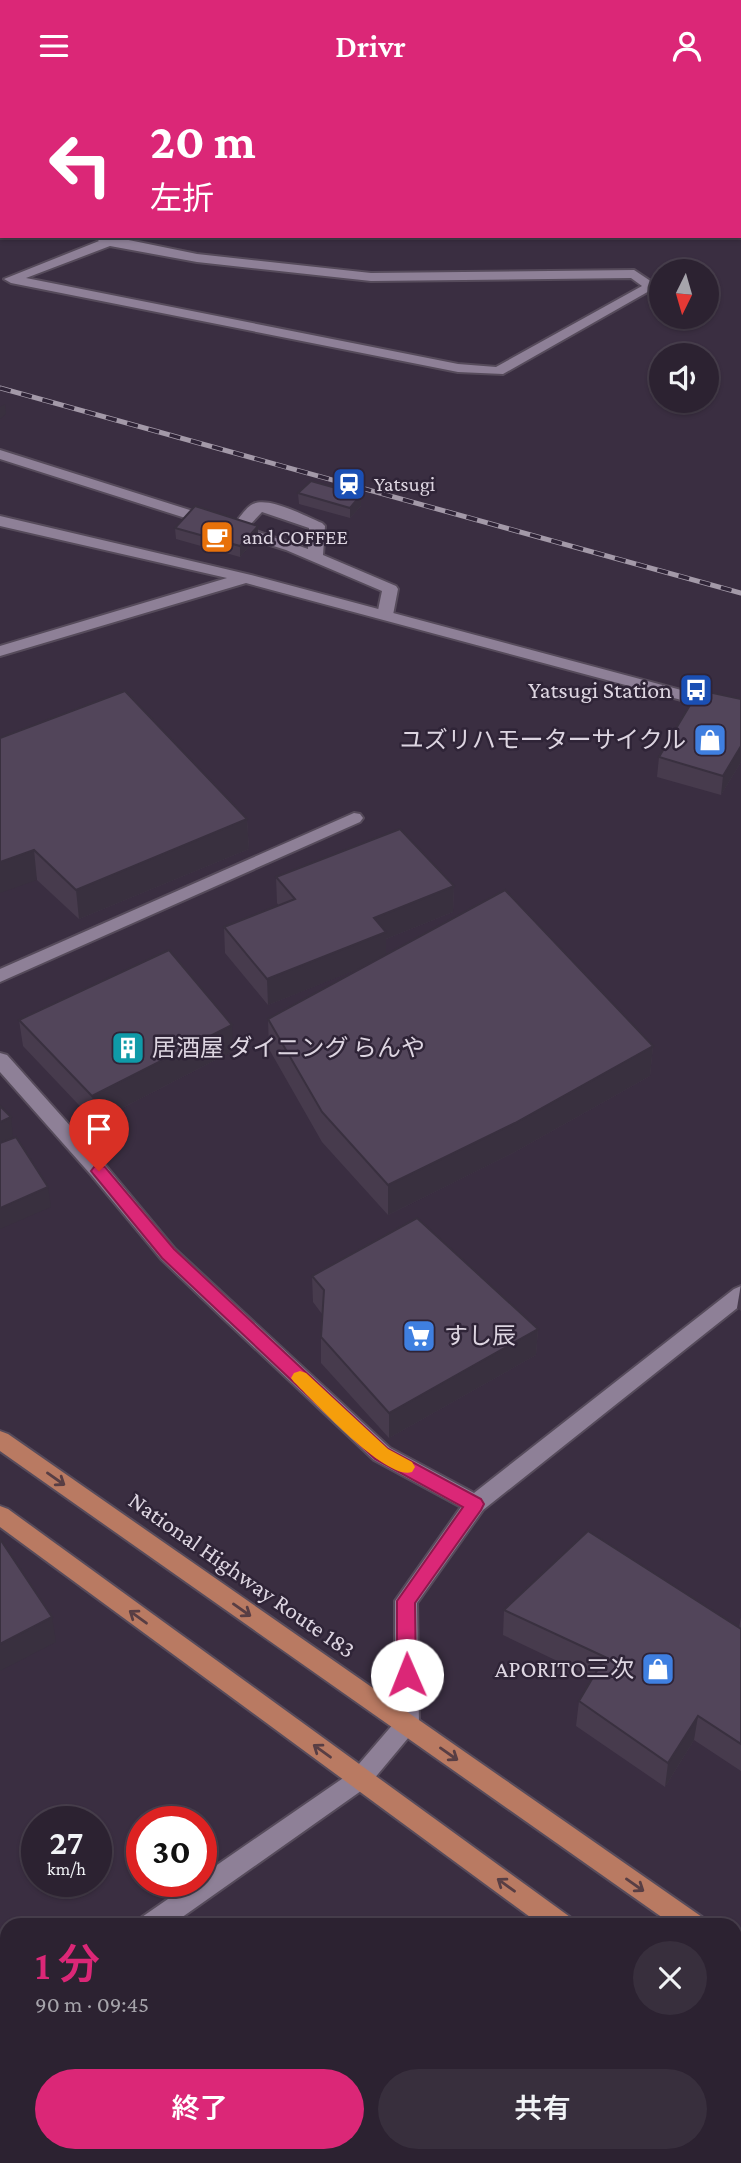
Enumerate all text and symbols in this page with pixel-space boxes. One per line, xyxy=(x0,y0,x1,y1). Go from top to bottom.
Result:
icon: menu xyxy=(35,27,73,65)
icon: person xyxy=(668,27,706,65)
text: Drivr xyxy=(335,28,406,64)
text: 20 m xyxy=(150,114,256,169)
icon: left xyxy=(35,119,126,210)
text: 左折 xyxy=(150,180,214,216)
north arrow xyxy=(649,259,719,329)
map controls xyxy=(649,259,719,413)
button: sound xyxy=(649,343,719,413)
station icon: Yatsugi xyxy=(330,465,368,503)
place label: Yatsugi xyxy=(374,472,436,496)
cafe icon: and COFFEE xyxy=(198,518,236,556)
place label: and COFFEE xyxy=(242,525,348,549)
bus stop icon: Yatsugi Station xyxy=(677,671,715,709)
place label: Yatsugi Station xyxy=(528,676,672,703)
shop icon: ユズリハモーターサイクル xyxy=(691,721,729,759)
place label: ユズリハモーターサイクル xyxy=(400,726,686,753)
building icon: 居酒屋 ダイニング らんや xyxy=(109,1029,147,1067)
place label: 居酒屋 ダイニング らんや xyxy=(152,1034,425,1061)
pin xyxy=(69,1099,129,1171)
icon: arrive xyxy=(80,1110,118,1148)
supermarket icon: すし辰 xyxy=(400,1317,438,1355)
place label: すし辰 xyxy=(444,1322,516,1349)
one-way arrow xyxy=(46,1472,65,1486)
street label: National Highway Route 183 xyxy=(124,1486,361,1663)
one-way arrow xyxy=(232,1603,252,1617)
one-way arrow xyxy=(129,1609,148,1624)
position arrow xyxy=(370,1638,444,1712)
shop icon: APORITO三次 xyxy=(639,1650,677,1688)
place label: APORITO三次 xyxy=(495,1655,634,1682)
one-way arrow xyxy=(313,1744,332,1759)
one-way arrow xyxy=(439,1747,458,1761)
speed limit sign: 30 xyxy=(126,1806,217,1897)
text: 27 xyxy=(50,1823,83,1862)
text: km/h xyxy=(47,1859,86,1879)
one-way arrow xyxy=(625,1877,644,1892)
one-way arrow xyxy=(497,1878,516,1892)
text: 1 分 xyxy=(35,1941,100,1988)
button: close xyxy=(633,1941,707,2015)
text: 90 m · 09:45 xyxy=(35,1991,149,2017)
button: 終了 xyxy=(35,2069,364,2149)
button: 共有 xyxy=(378,2069,707,2149)

